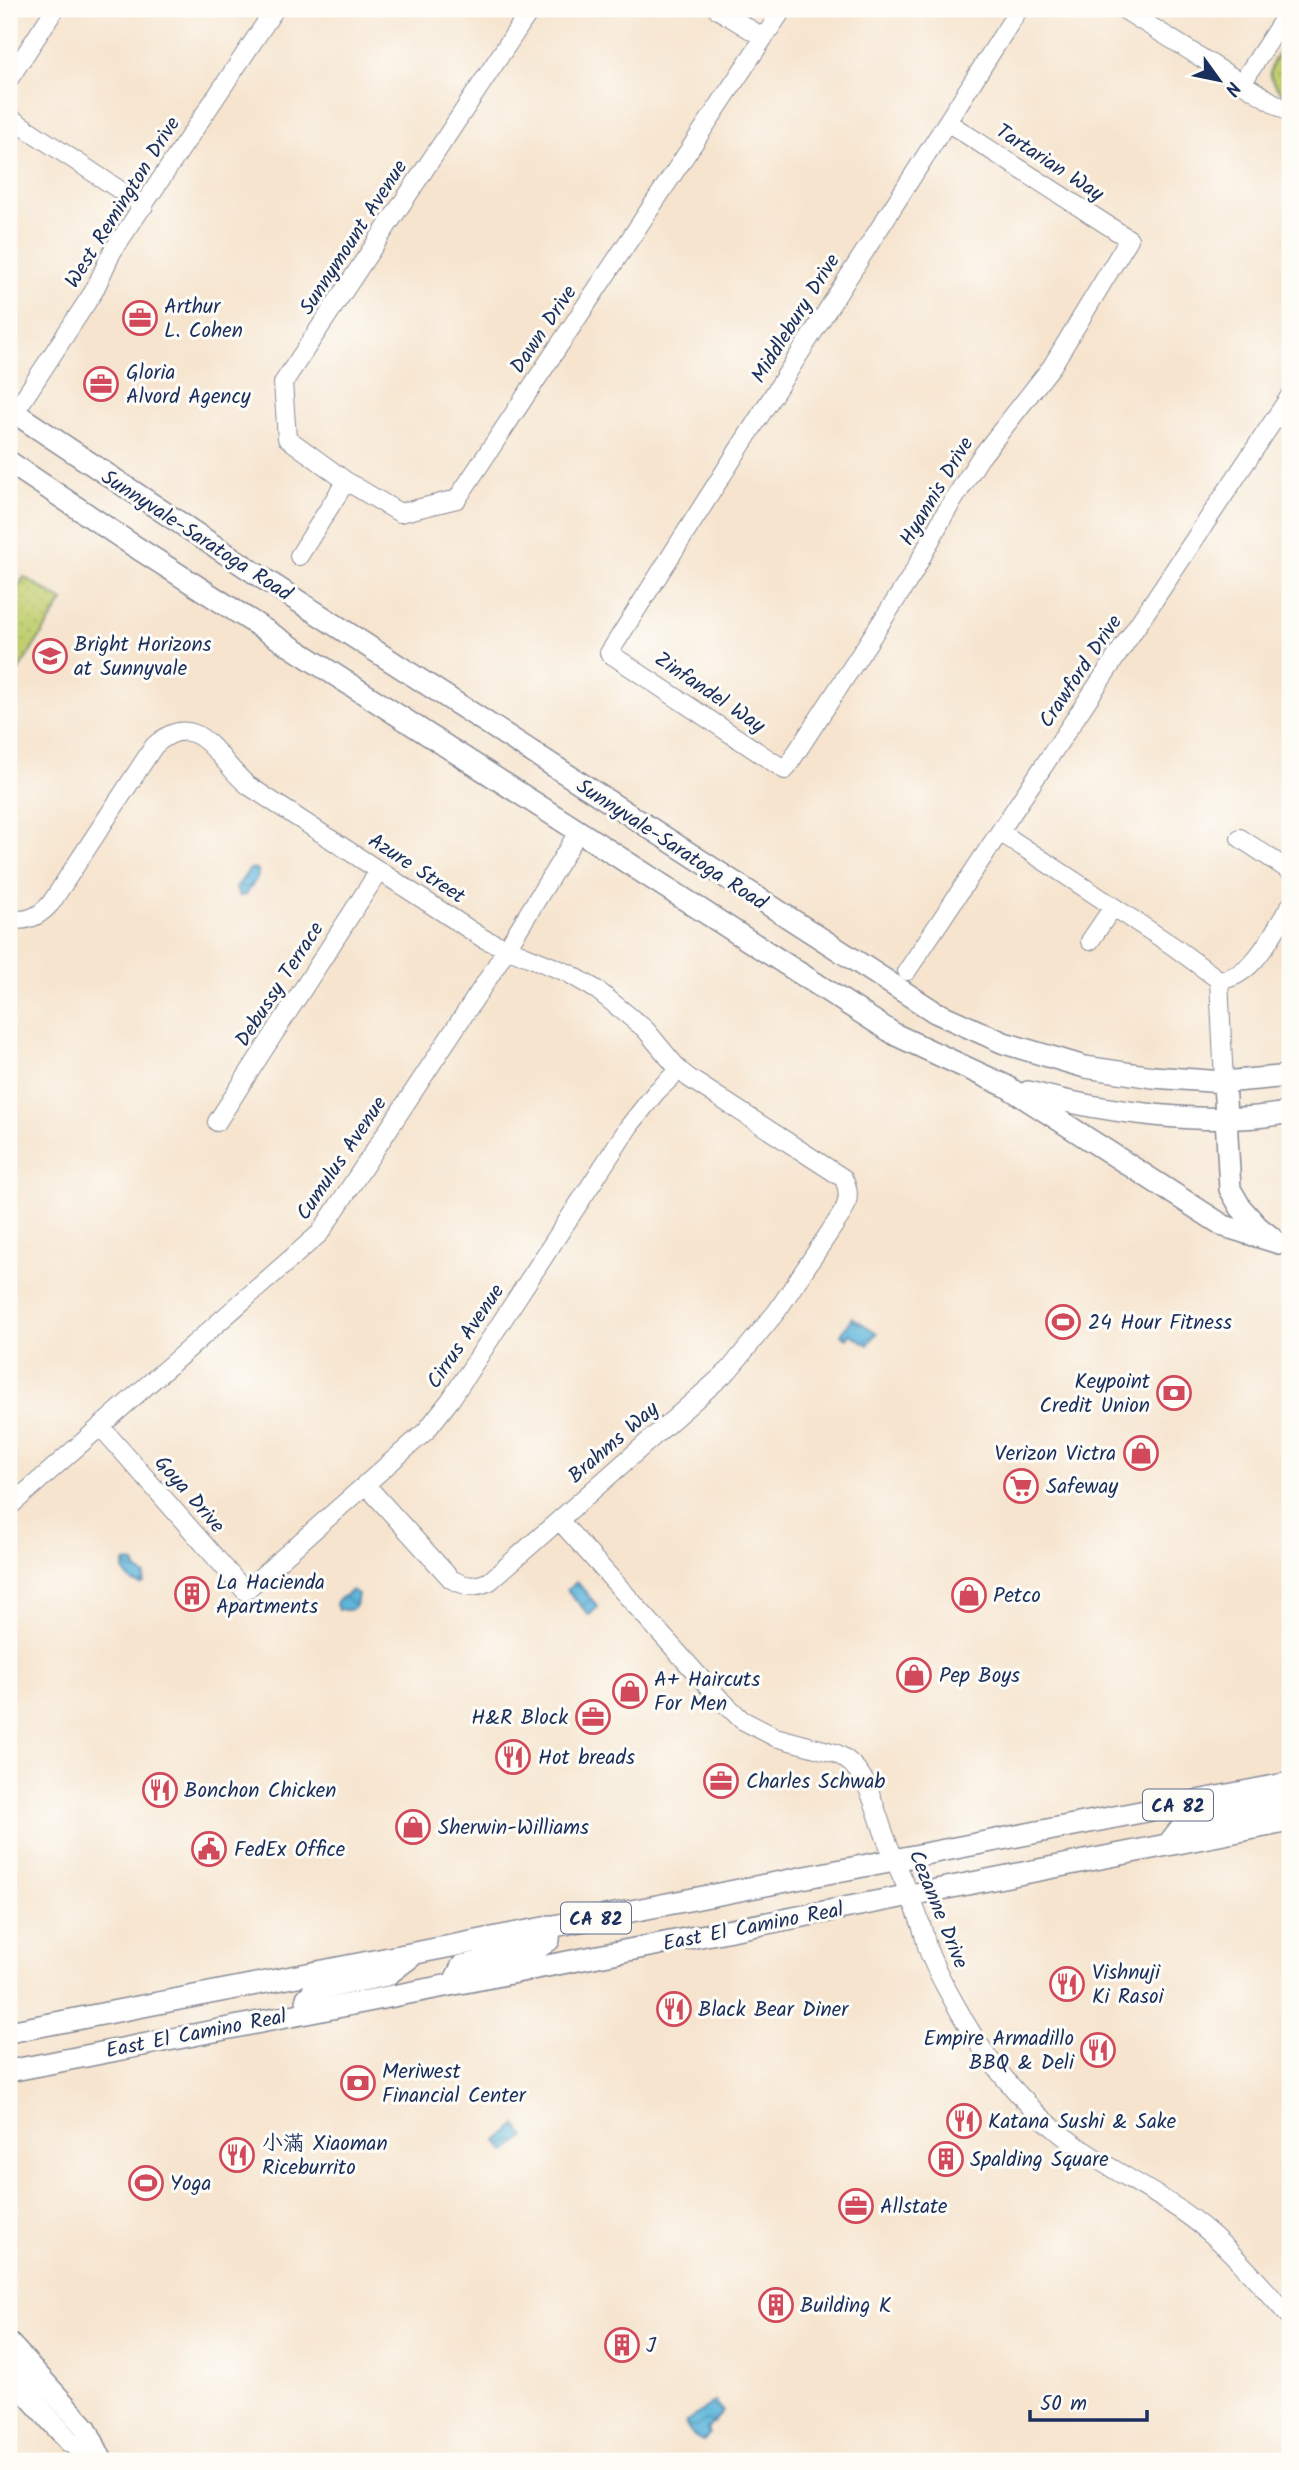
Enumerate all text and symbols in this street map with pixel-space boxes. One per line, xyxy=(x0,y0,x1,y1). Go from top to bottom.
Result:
north arrow xyxy=(1184,46,1254,116)
text: N xyxy=(1216,75,1247,101)
street label: West Remington Drive xyxy=(57,110,190,295)
street label: Tartarian Way xyxy=(988,116,1110,211)
street label: Sunnymount Avenue xyxy=(292,153,417,322)
street label: Middlebury Drive xyxy=(743,247,850,390)
street label: Dawn Drive xyxy=(502,278,586,381)
place label: Arthur L. Cohen xyxy=(164,291,243,348)
office icon: Arthur L. Cohen xyxy=(121,299,159,337)
place label: Gloria Alvord Agency xyxy=(126,357,251,414)
office icon: Gloria Alvord Agency xyxy=(82,365,120,403)
street label: Hyannis Drive xyxy=(892,430,983,553)
street label: Sunnyvale-Saratoga Road xyxy=(94,462,299,611)
street label: Crawford Drive xyxy=(1031,608,1132,735)
place label: Bright Horizons at Sunnyvale xyxy=(74,629,212,686)
school or university icon: Bright Horizons at Sunnyvale xyxy=(31,637,69,675)
street label: Zinfandel Way xyxy=(647,644,771,743)
street label: Sunnyvale-Saratoga Road xyxy=(569,771,774,920)
street label: Azure Street xyxy=(361,825,472,914)
street label: Debussy Terrace xyxy=(227,915,333,1054)
street label: Cumulus Avenue xyxy=(288,1089,396,1228)
street label: Cirrus Avenue xyxy=(419,1277,514,1396)
sports icon: 24 Hour Fitness xyxy=(1044,1303,1082,1341)
place label: 24 Hour Fitness xyxy=(1088,1307,1232,1340)
place label: Keypoint Credit Union xyxy=(1040,1366,1151,1423)
bank icon: Keypoint Credit Union xyxy=(1155,1374,1193,1412)
street label: Brahms Way xyxy=(561,1394,667,1492)
shop icon: Verizon Victra xyxy=(1122,1434,1160,1472)
place label: Verizon Victra xyxy=(995,1438,1116,1471)
street label: Goya Drive xyxy=(145,1449,233,1542)
supermarket icon: Safeway xyxy=(1002,1467,1040,1505)
place label: Safeway xyxy=(1046,1471,1118,1504)
place label: La Hacienda Apartments xyxy=(216,1567,325,1624)
building icon: La Hacienda Apartments xyxy=(173,1575,211,1613)
shop icon: Petco xyxy=(950,1576,988,1614)
place label: Petco xyxy=(993,1580,1041,1613)
shop icon: Pep Boys xyxy=(895,1656,933,1694)
place label: Pep Boys xyxy=(939,1660,1020,1693)
place label: A+ Haircuts For Men xyxy=(654,1664,760,1721)
shop icon: A+ Haircuts For Men xyxy=(611,1672,649,1710)
office icon: H&R Block xyxy=(574,1698,612,1736)
place label: H&R Block xyxy=(471,1702,568,1735)
restaurant icon: Hot breads xyxy=(494,1738,532,1776)
place label: Hot breads xyxy=(538,1742,635,1775)
office icon: Charles Schwab xyxy=(702,1762,740,1800)
place label: Charles Schwab xyxy=(746,1766,885,1799)
restaurant icon: Bonchon Chicken xyxy=(141,1771,179,1809)
place label: Bonchon Chicken xyxy=(184,1775,336,1808)
road number: CA 82 xyxy=(1143,1789,1213,1820)
shop icon: Sherwin-Williams xyxy=(394,1808,432,1846)
place label: Sherwin-Williams xyxy=(438,1812,589,1845)
public building icon: FedEx Office xyxy=(190,1830,228,1868)
place label: FedEx Office xyxy=(234,1834,346,1867)
street label: Cezanne Drive xyxy=(899,1845,977,1974)
street label: East El Camino Real xyxy=(660,1894,846,1961)
road number: CA 82 xyxy=(561,1902,631,1934)
place label: Vishnuji Ki Rasoi xyxy=(1092,1957,1164,2014)
restaurant icon: Vishnuji Ki Rasoi xyxy=(1048,1965,1086,2003)
restaurant icon: Black Bear Diner xyxy=(655,1990,693,2028)
place label: Black Bear Diner xyxy=(698,1994,849,2027)
street label: East El Camino Real xyxy=(103,2001,289,2068)
place label: Empire Armadillo BBQ & Deli xyxy=(924,2023,1075,2080)
restaurant icon: Empire Armadillo BBQ & Deli xyxy=(1079,2031,1117,2069)
place label: Meriwest Financial Center xyxy=(382,2056,527,2113)
bank icon: Meriwest Financial Center xyxy=(339,2064,377,2102)
restaurant icon: Katana Sushi & Sake xyxy=(945,2102,983,2140)
place label: Katana Sushi & Sake xyxy=(988,2106,1177,2139)
place label: 小滿 Xiaoman Riceburrito xyxy=(262,2128,388,2185)
restaurant icon: 小滿 Xiaoman Riceburrito xyxy=(218,2136,256,2174)
building icon: Spalding Square xyxy=(927,2140,965,2178)
place label: Spalding Square xyxy=(970,2144,1109,2177)
sports icon: Yoga xyxy=(127,2164,165,2202)
place label: Yoga xyxy=(170,2168,211,2201)
office icon: Allstate xyxy=(837,2187,875,2225)
place label: Allstate xyxy=(880,2191,948,2224)
building icon: Building K xyxy=(757,2286,795,2324)
place label: Building K xyxy=(800,2290,892,2323)
building icon: J xyxy=(603,2326,641,2364)
place label: J xyxy=(646,2330,657,2363)
scale bar xyxy=(1030,2379,1147,2423)
text: 50 m xyxy=(1040,2388,1087,2421)

